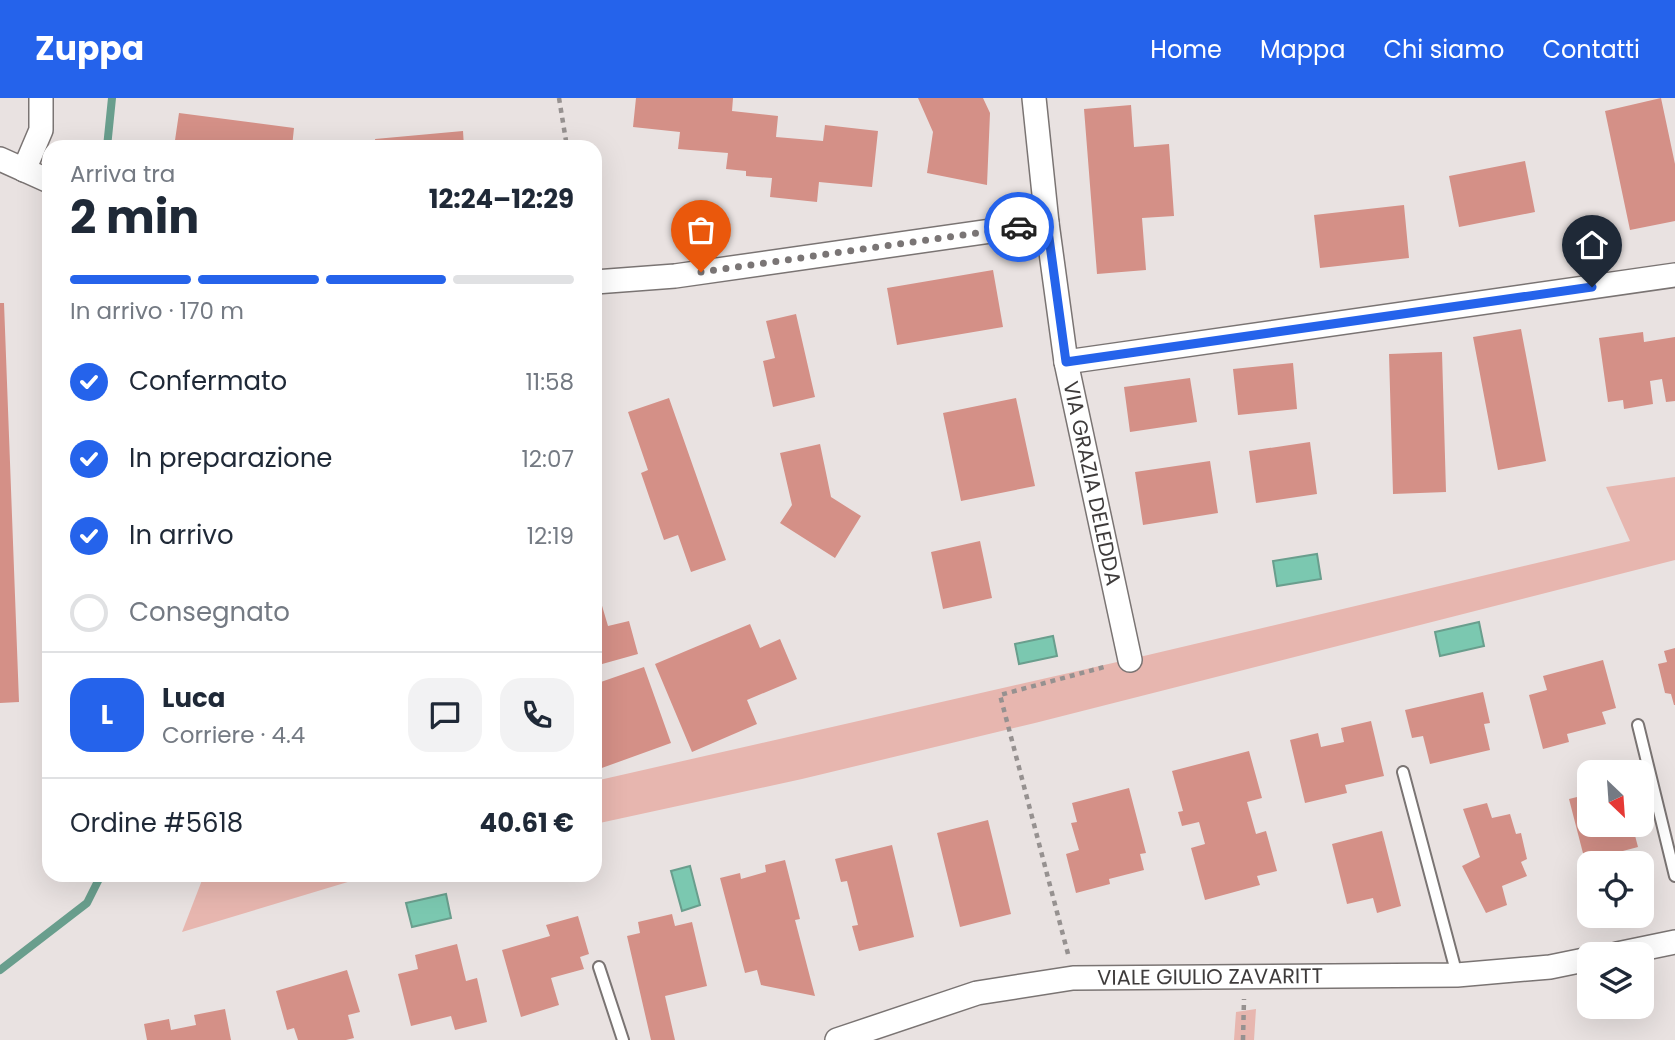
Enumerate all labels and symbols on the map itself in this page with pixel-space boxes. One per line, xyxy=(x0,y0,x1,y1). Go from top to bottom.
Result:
courier xyxy=(984,192,1054,262)
pin xyxy=(671,200,731,272)
pin xyxy=(1562,215,1622,287)
street label: VIA GRAZIA DELEDDA xyxy=(1057,378,1129,588)
north arrow xyxy=(1577,760,1654,836)
street label: VIALE GIULIO ZAVARITT xyxy=(1097,961,1323,992)

